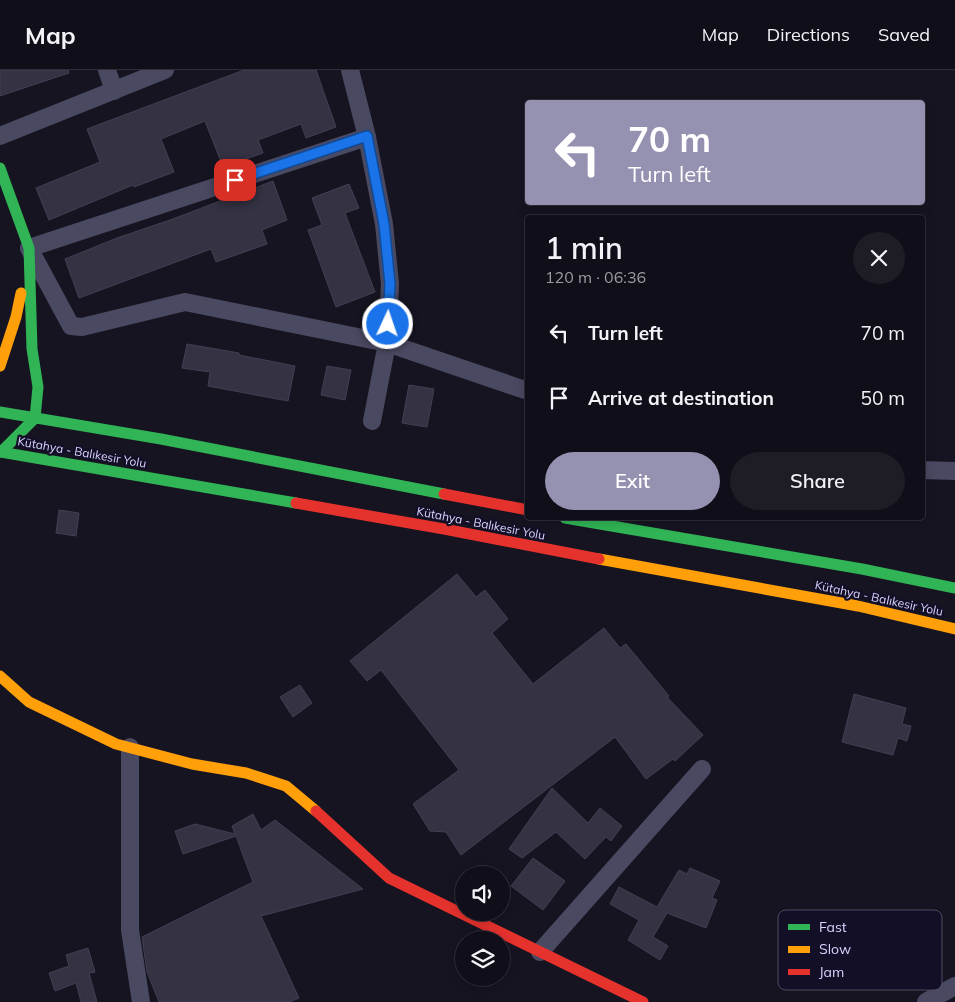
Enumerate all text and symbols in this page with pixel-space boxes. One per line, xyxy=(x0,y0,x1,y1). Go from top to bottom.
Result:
text: Map xyxy=(25,20,76,50)
text: Map xyxy=(702,23,739,46)
text: Directions xyxy=(767,23,850,46)
text: Saved xyxy=(878,23,930,46)
text: 70 m xyxy=(628,117,711,161)
icon: left xyxy=(545,120,610,185)
pin xyxy=(214,159,256,201)
text: Turn left xyxy=(628,160,711,188)
icon: arrive xyxy=(221,166,249,194)
text: 1 min xyxy=(545,229,623,267)
button: close xyxy=(853,232,905,284)
text: 120 m · 06:36 xyxy=(545,267,646,287)
position arrow xyxy=(361,297,413,349)
icon: left xyxy=(545,319,573,347)
text: Turn left xyxy=(588,321,663,345)
text: 70 m xyxy=(861,321,905,345)
icon: arrive xyxy=(545,384,573,412)
text: Arrive at destination xyxy=(588,386,774,410)
text: 50 m xyxy=(861,386,905,410)
street label: Kütahya - Balıkesir Yolu xyxy=(16,433,148,471)
button: Exit xyxy=(545,452,720,510)
button: Share xyxy=(730,452,905,510)
street label: Kütahya - Balıkesir Yolu xyxy=(415,503,547,543)
street label: Kütahya - Balıkesir Yolu xyxy=(814,577,944,619)
map controls xyxy=(455,866,510,986)
button: sound xyxy=(455,866,510,921)
legend xyxy=(778,910,942,990)
text: Fast xyxy=(819,918,847,936)
button: layers xyxy=(455,931,510,986)
text: Slow xyxy=(819,940,851,958)
text: Jam xyxy=(819,963,844,981)

